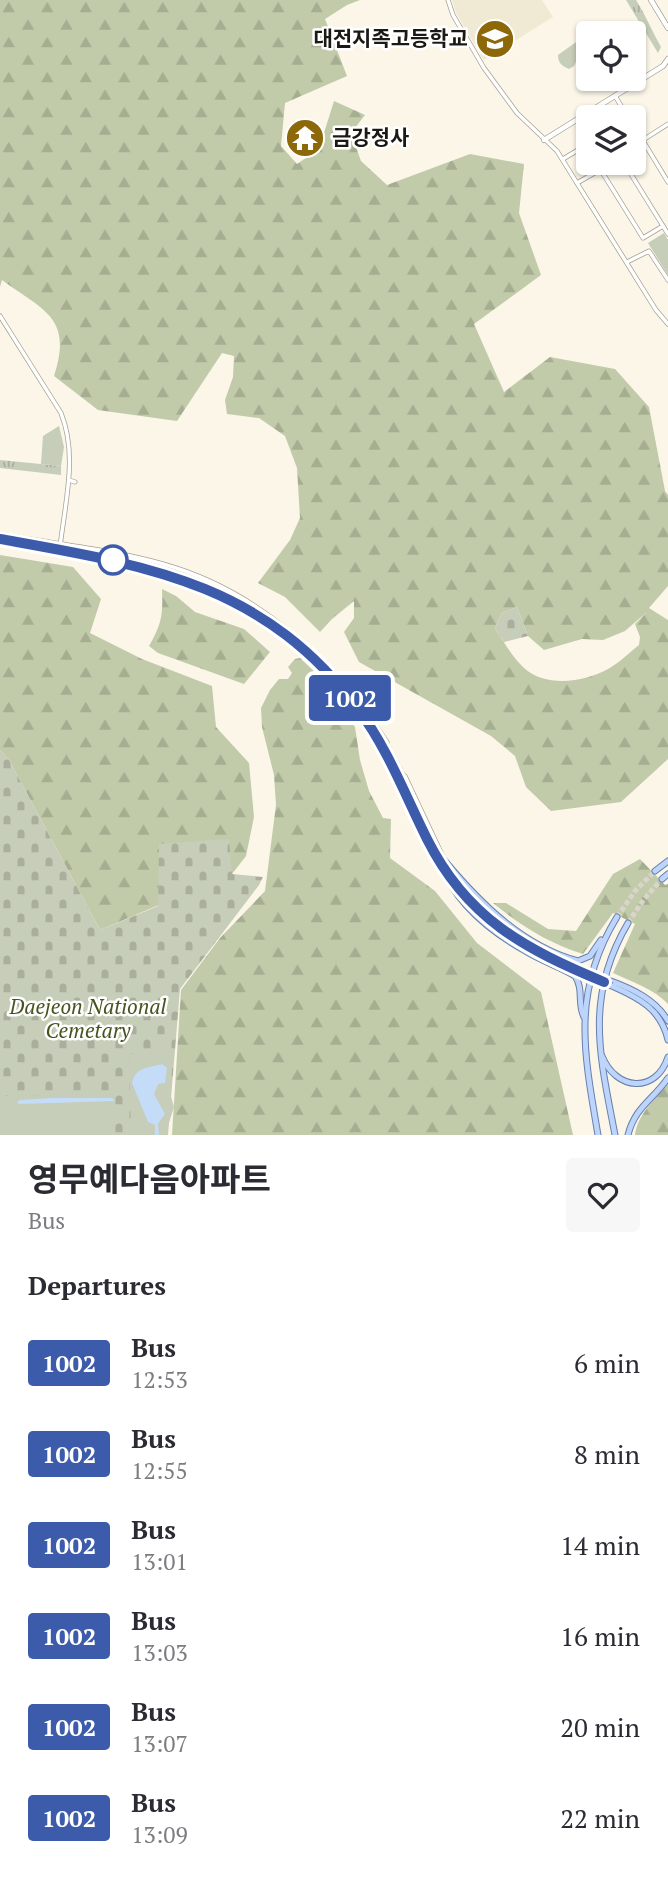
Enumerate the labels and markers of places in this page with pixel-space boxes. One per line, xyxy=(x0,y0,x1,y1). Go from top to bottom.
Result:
school or university icon: 대전지족고등학교 xyxy=(474,18,516,60)
place label: 대전지족고등학교 xyxy=(313,24,468,52)
temple icon: 금강정사 xyxy=(284,117,326,159)
place label: 금강정사 xyxy=(332,123,409,151)
unlabelled marker xyxy=(98,545,128,575)

